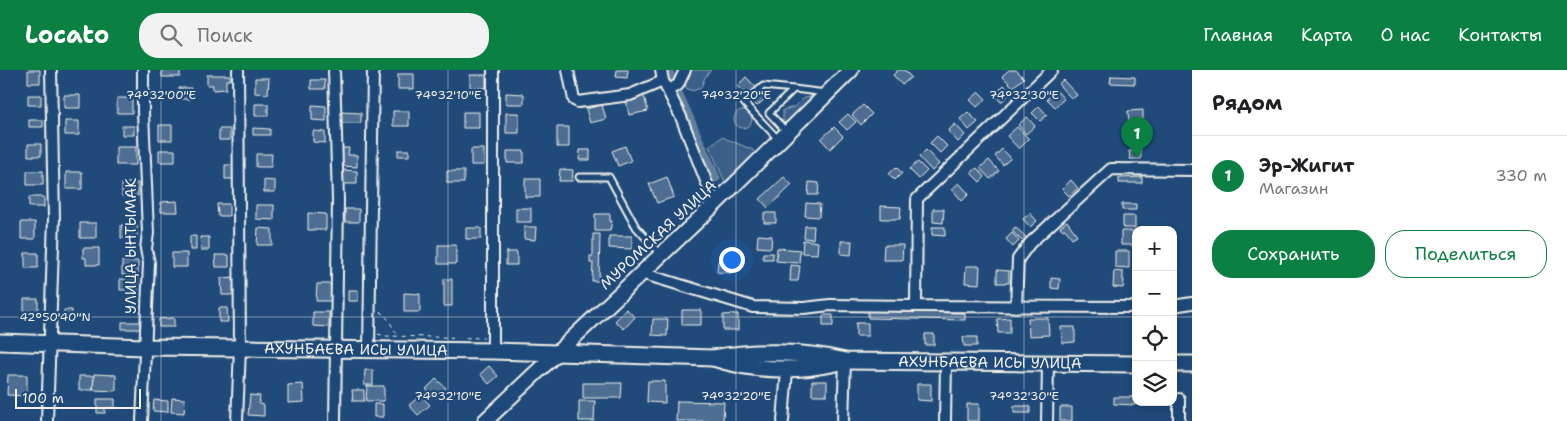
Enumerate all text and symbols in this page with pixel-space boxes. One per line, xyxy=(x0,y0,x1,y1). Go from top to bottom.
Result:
search box xyxy=(139,13,489,58)
text: Locato xyxy=(25,19,109,51)
icon: search xyxy=(157,21,185,49)
text: Поиск xyxy=(197,23,253,48)
text: Главная xyxy=(1203,23,1273,47)
text: Карта xyxy=(1301,23,1353,47)
text: О нас xyxy=(1381,23,1430,47)
text: Контакты xyxy=(1458,23,1542,47)
text: 74°32'00"E xyxy=(126,87,196,103)
text: 74°32'10"E xyxy=(415,87,481,103)
text: 74°32'20"E xyxy=(701,87,771,103)
text: 74°32'30"E xyxy=(989,87,1059,103)
text: Рядом xyxy=(1212,89,1282,117)
pin: 1 xyxy=(1121,117,1153,158)
text: Эр-Жигит xyxy=(1259,153,1354,178)
text: 1 xyxy=(1224,165,1232,186)
text: 330 m xyxy=(1495,165,1547,186)
street label: МУРОМСКАЯ УЛИЦА xyxy=(595,176,721,294)
street label: УЛИЦА ЫНТЫМАК xyxy=(121,178,141,314)
text: Магазин xyxy=(1259,178,1328,199)
map controls xyxy=(1132,226,1177,406)
button: + xyxy=(1132,226,1177,271)
button: Сохранить xyxy=(1212,230,1375,278)
button: Поделиться xyxy=(1385,230,1547,278)
your location xyxy=(719,247,745,273)
button: − xyxy=(1132,271,1177,316)
text: 42°50'40"N xyxy=(19,309,91,325)
button: locate xyxy=(1132,316,1177,361)
street label: АХУНБАЕВА ИСЫ УЛИЦА xyxy=(264,338,448,360)
street label: АХУНБАЕВА ИСЫ УЛИЦА xyxy=(898,352,1082,373)
button: layers xyxy=(1132,361,1177,406)
scale bar xyxy=(15,386,141,409)
text: 74°32'10"E xyxy=(415,388,481,404)
text: 74°32'20"E xyxy=(701,388,771,404)
text: 74°32'30"E xyxy=(989,388,1059,404)
text: 100 m xyxy=(22,389,64,407)

